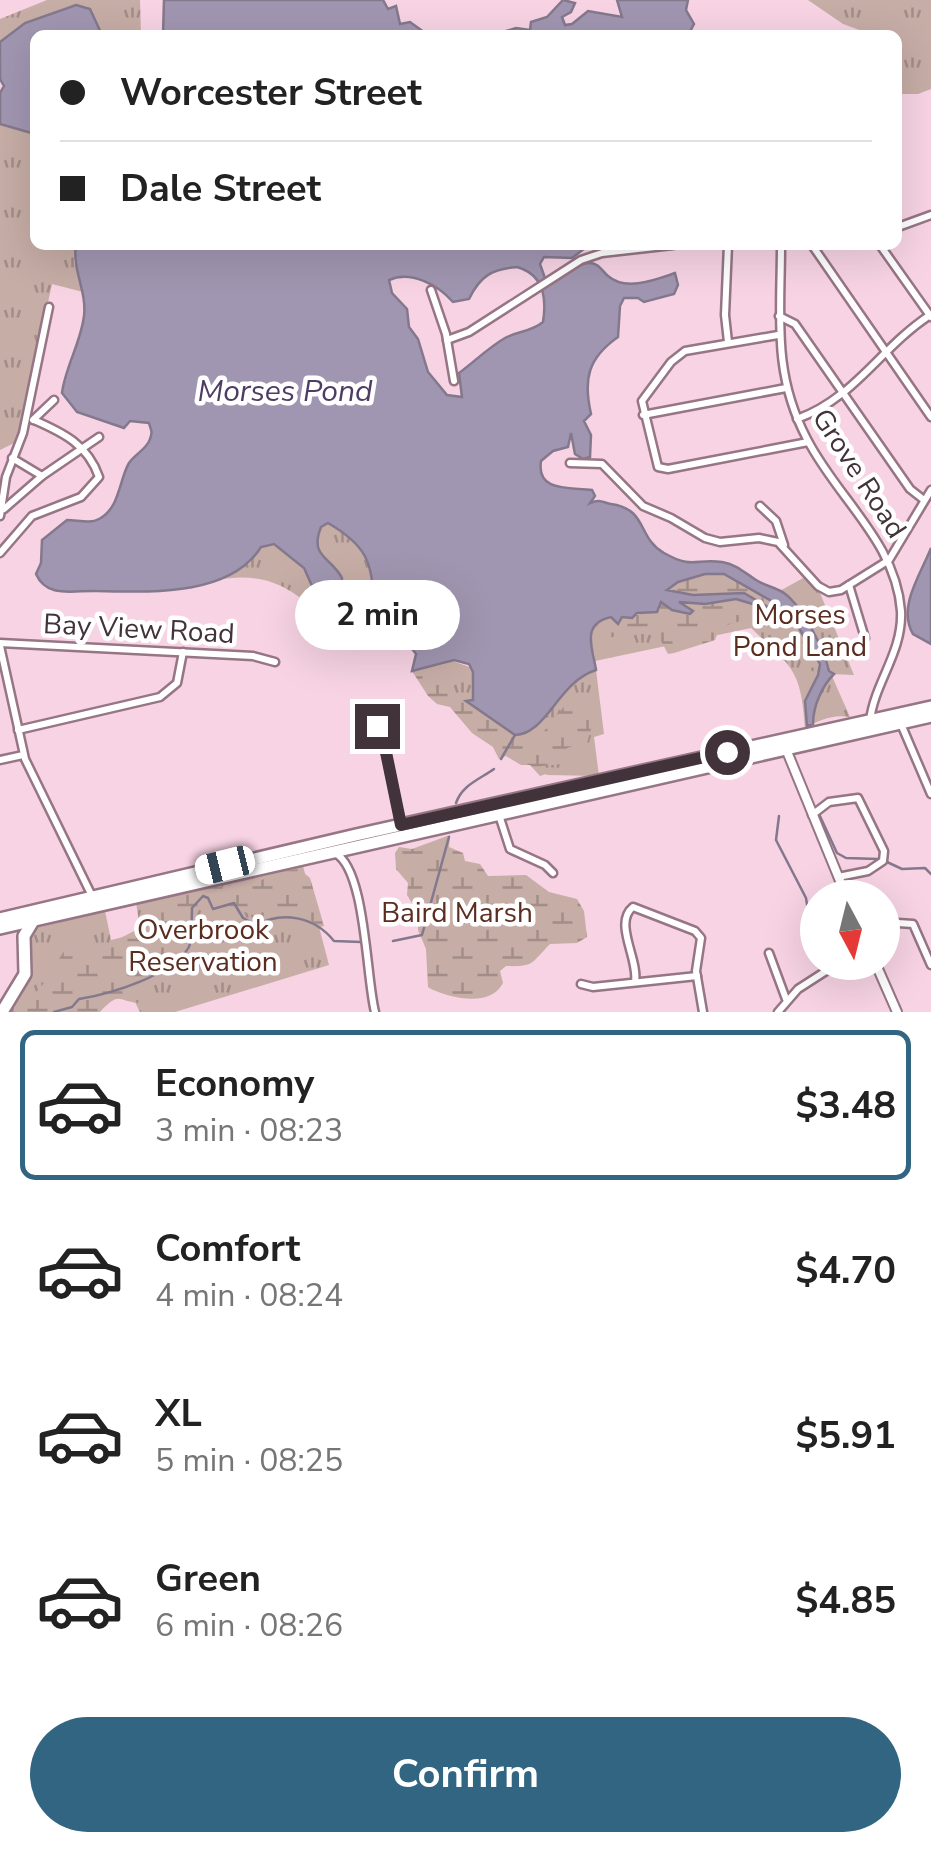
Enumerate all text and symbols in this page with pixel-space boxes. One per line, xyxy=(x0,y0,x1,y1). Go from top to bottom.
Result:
text: Worcester Street xyxy=(120,67,422,118)
text: Dale Street xyxy=(120,163,321,214)
water label: Morses Pond xyxy=(198,371,373,412)
street label: Grove Road xyxy=(803,402,915,546)
callout: 2 min xyxy=(294,581,460,651)
text: 2 min xyxy=(336,593,419,636)
park label: Morses Pond Land xyxy=(733,596,867,666)
street label: Bay View Road xyxy=(42,605,236,653)
route end xyxy=(355,704,400,749)
route start xyxy=(705,730,750,775)
car xyxy=(192,843,258,887)
north arrow xyxy=(800,880,900,980)
map controls xyxy=(800,880,900,980)
park label: Baird Marsh xyxy=(381,894,533,932)
park label: Overbrook Reservation xyxy=(128,911,278,981)
text: Economy xyxy=(155,1058,314,1109)
icon: car xyxy=(35,1060,125,1150)
text: $3.48 xyxy=(795,1080,896,1131)
text: 3 min · 08:23 xyxy=(155,1109,343,1152)
text: Comfort xyxy=(155,1223,300,1274)
icon: car xyxy=(35,1225,125,1315)
text: $4.70 xyxy=(795,1245,896,1296)
text: 4 min · 08:24 xyxy=(155,1274,343,1317)
text: XL xyxy=(155,1388,202,1439)
icon: car xyxy=(35,1390,125,1480)
text: $5.91 xyxy=(795,1410,896,1461)
text: 5 min · 08:25 xyxy=(155,1439,343,1482)
text: Green xyxy=(155,1553,261,1604)
icon: car xyxy=(35,1555,125,1645)
text: $4.85 xyxy=(795,1575,896,1626)
text: 6 min · 08:26 xyxy=(155,1604,343,1647)
button: Confirm xyxy=(30,1717,901,1832)

